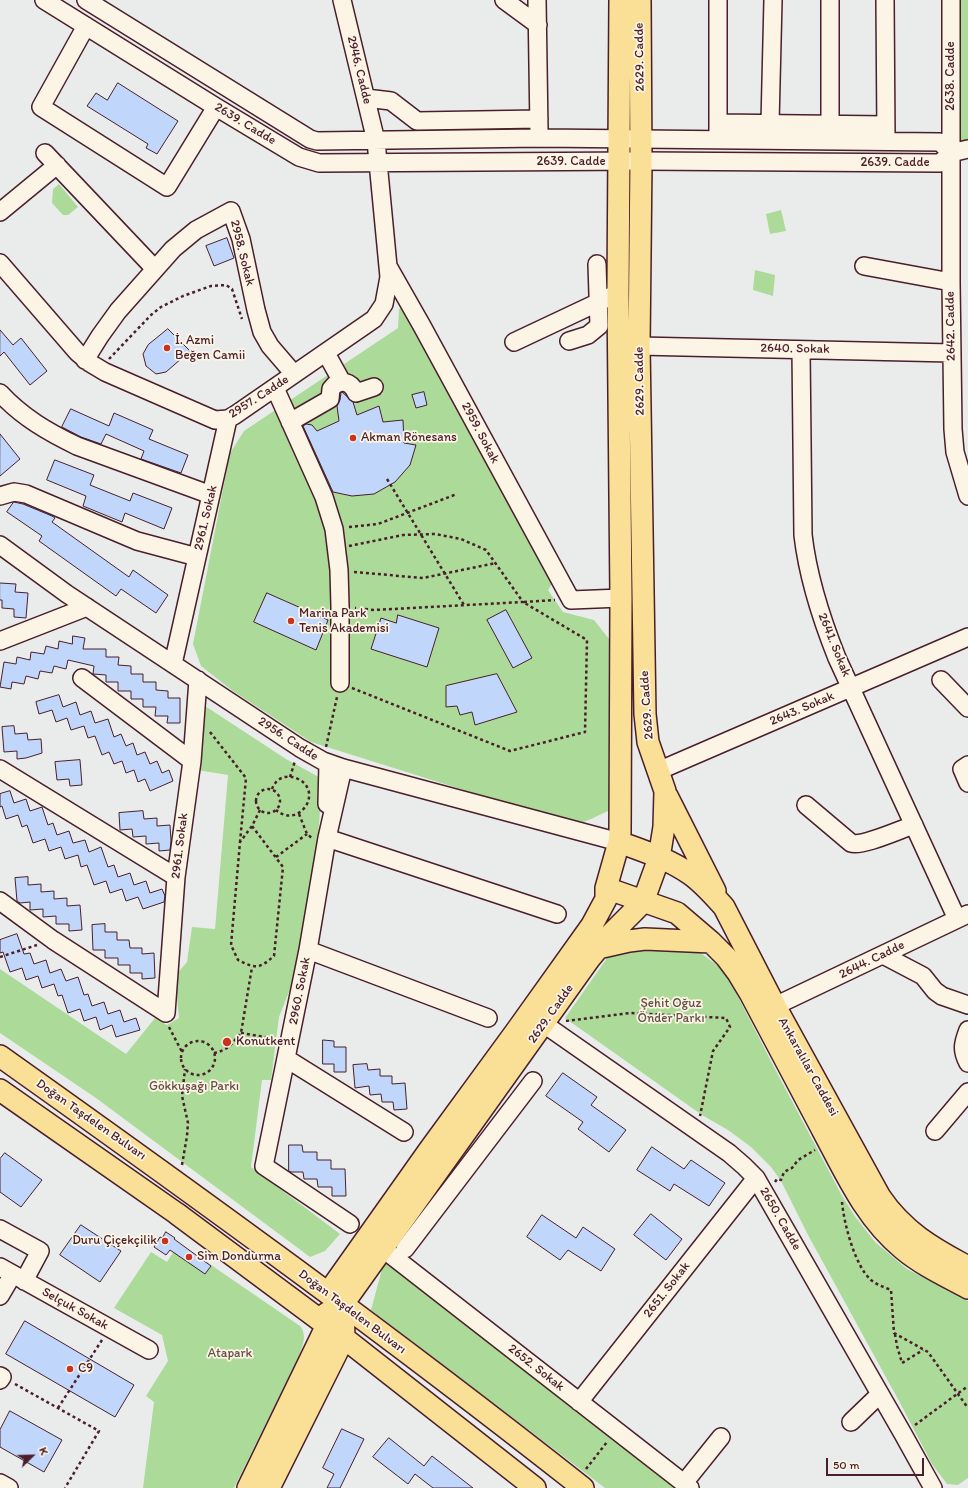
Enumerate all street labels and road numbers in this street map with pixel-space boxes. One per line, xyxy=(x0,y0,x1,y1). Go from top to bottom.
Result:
street label: 2629. Cadde xyxy=(632,22,648,92)
street label: 2946. Cadde xyxy=(343,34,375,106)
street label: 2638. Cadde xyxy=(943,41,959,111)
street label: 2639. Cadde xyxy=(211,100,279,148)
street label: 2639. Cadde xyxy=(536,154,606,170)
street label: 2639. Cadde xyxy=(860,155,930,171)
street label: 2958. Sokak xyxy=(226,218,258,288)
street label: 2642. Cadde xyxy=(943,291,959,361)
street label: 2640. Sokak xyxy=(760,341,830,357)
street label: 2629. Cadde xyxy=(632,346,648,416)
street label: 2957. Cadde xyxy=(226,372,292,422)
street label: 2959. Sokak xyxy=(457,400,503,466)
street label: 2961. Sokak xyxy=(191,484,221,552)
street label: 2641. Sokak xyxy=(814,611,854,679)
street label: 2629. Cadde xyxy=(637,670,657,740)
street label: 2643. Sokak xyxy=(767,688,837,730)
street label: 2956. Cadde xyxy=(255,714,321,764)
street label: 2961. Sokak xyxy=(168,812,192,880)
street label: 2644. Cadde xyxy=(837,937,907,983)
street label: 2960. Sokak xyxy=(286,956,314,1026)
street label: 2629. Cadde xyxy=(525,981,577,1047)
street label: Ankaralılar Caddesi xyxy=(774,1015,842,1119)
street label: Doğan Taşdelen Bulvarı xyxy=(33,1076,149,1164)
street label: 2650. Cadde xyxy=(756,1185,804,1253)
street label: 2651. Sokak xyxy=(640,1259,694,1321)
street label: Doğan Taşdelen Bulvarı xyxy=(295,1266,409,1358)
street label: Selçuk Sokak xyxy=(39,1284,111,1334)
street label: 2652. Sokak xyxy=(505,1341,567,1395)

